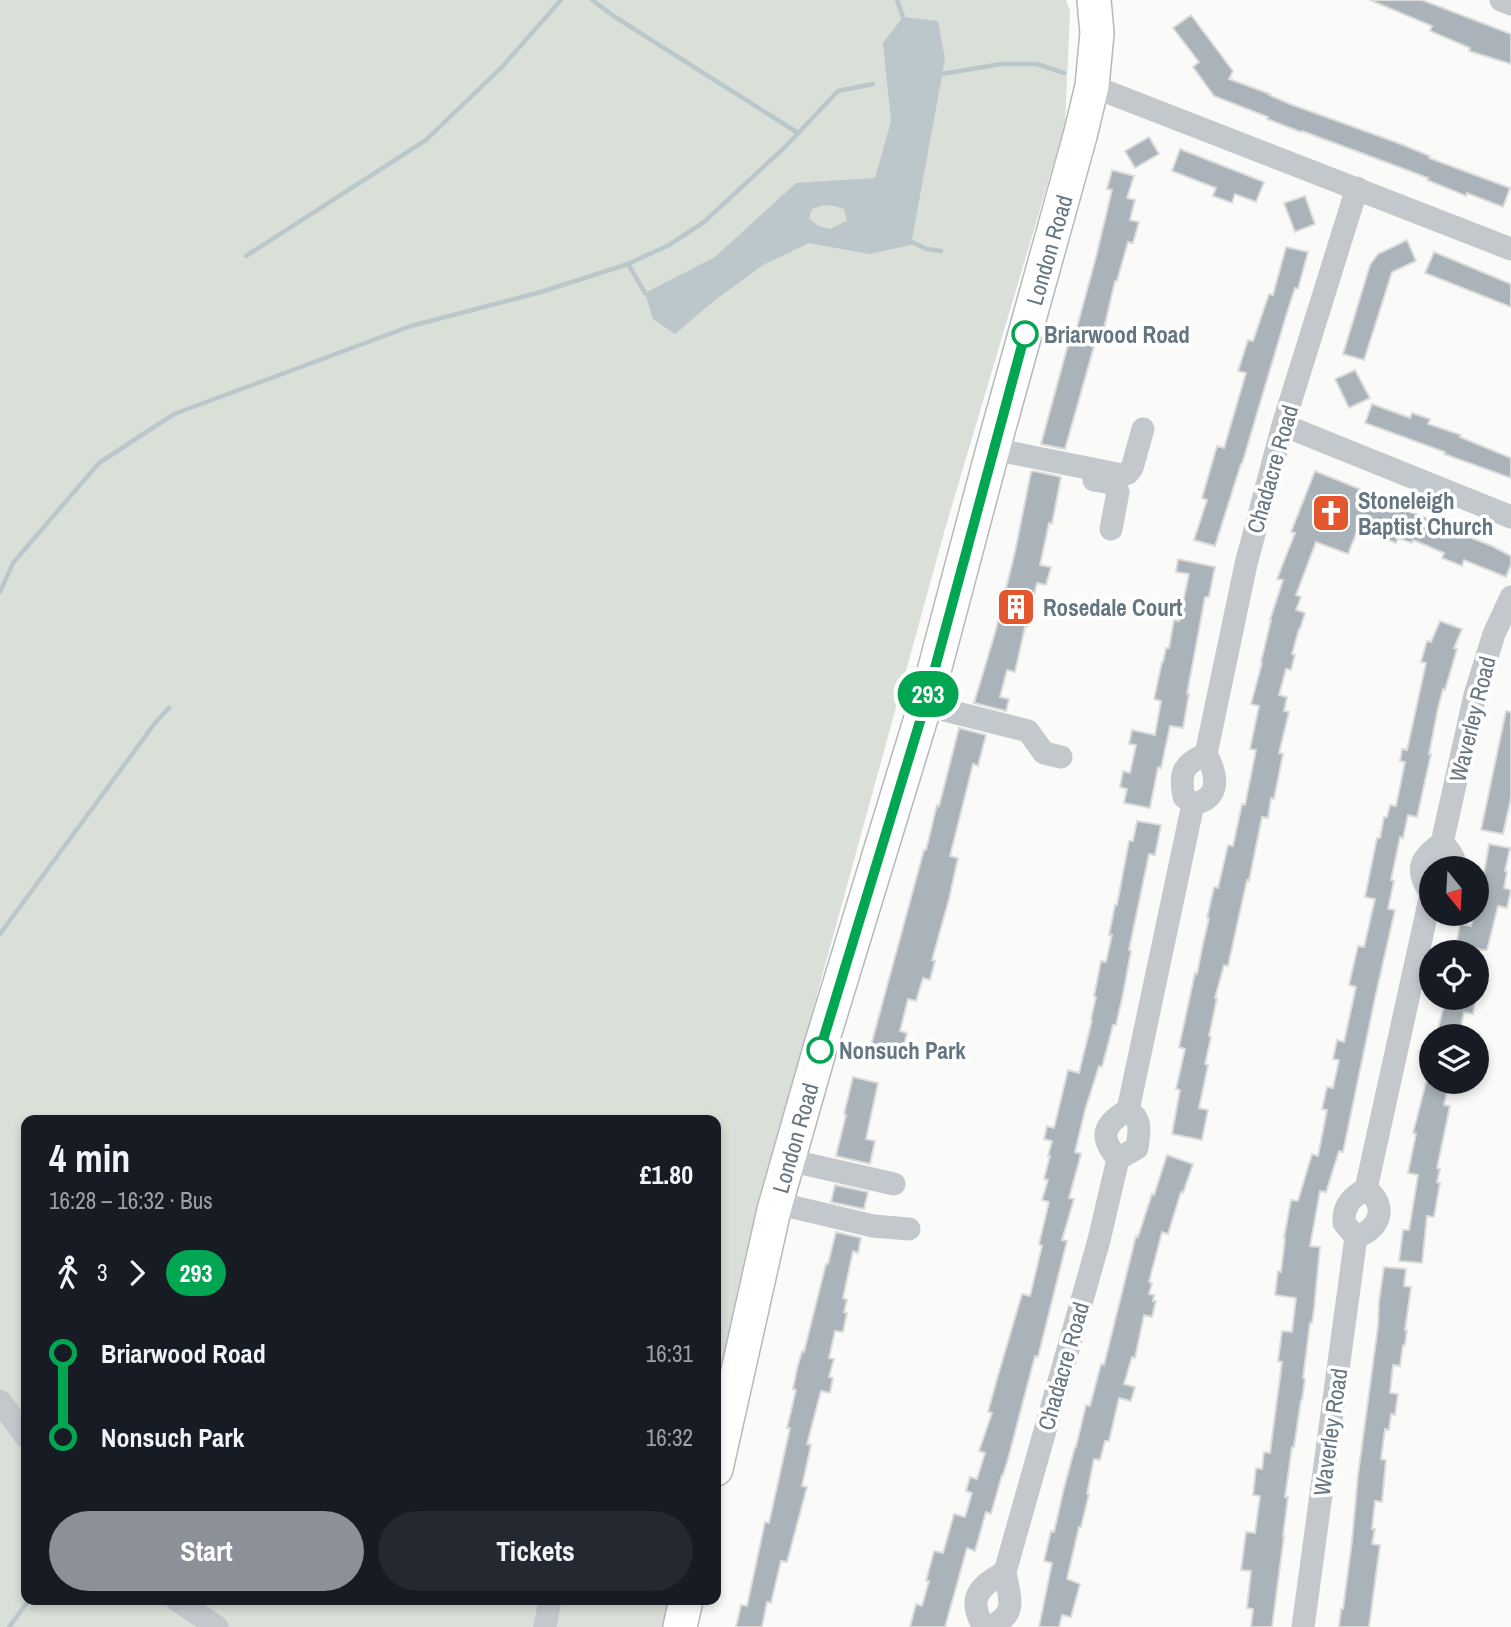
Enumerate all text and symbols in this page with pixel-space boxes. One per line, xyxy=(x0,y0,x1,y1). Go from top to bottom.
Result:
street label: London Road xyxy=(1018,191,1080,309)
place label: Briarwood Road xyxy=(1044,319,1190,350)
marker: Briarwood Road xyxy=(1012,321,1038,347)
street label: Chadacre Road xyxy=(1239,401,1305,537)
place label: Stoneleigh Baptist Church xyxy=(1358,485,1493,542)
church icon: Stoneleigh Baptist Church xyxy=(1310,492,1352,534)
building icon: Rosedale Court xyxy=(995,586,1037,628)
place label: Rosedale Court xyxy=(1043,592,1182,623)
street label: Waverley Road xyxy=(1441,653,1503,785)
line badge: 293 xyxy=(888,671,968,717)
text: 293 xyxy=(912,678,944,710)
north arrow xyxy=(1419,856,1489,926)
map controls xyxy=(1419,856,1489,1094)
button: locate xyxy=(1419,940,1489,1010)
button: layers xyxy=(1419,1024,1489,1094)
place label: Nonsuch Park xyxy=(839,1035,966,1066)
marker: Nonsuch Park xyxy=(807,1037,833,1063)
street label: London Road xyxy=(764,1079,826,1197)
text: 4 min xyxy=(49,1133,130,1184)
text: £1.80 xyxy=(640,1157,693,1192)
text: 16:28 – 16:32 · Bus xyxy=(49,1185,213,1216)
icon: walk xyxy=(49,1254,87,1292)
icon: forward xyxy=(118,1254,156,1292)
text: 3 xyxy=(97,1257,108,1288)
text: 293 xyxy=(180,1257,212,1289)
street label: Chadacre Road xyxy=(1030,1298,1096,1434)
text: Briarwood Road xyxy=(101,1336,266,1371)
text: 16:31 xyxy=(646,1338,693,1369)
street label: Waverley Road xyxy=(1306,1366,1354,1498)
text: Nonsuch Park xyxy=(101,1420,244,1455)
text: 16:32 xyxy=(646,1422,693,1453)
button: Start xyxy=(49,1511,364,1591)
button: Tickets xyxy=(378,1511,693,1591)

